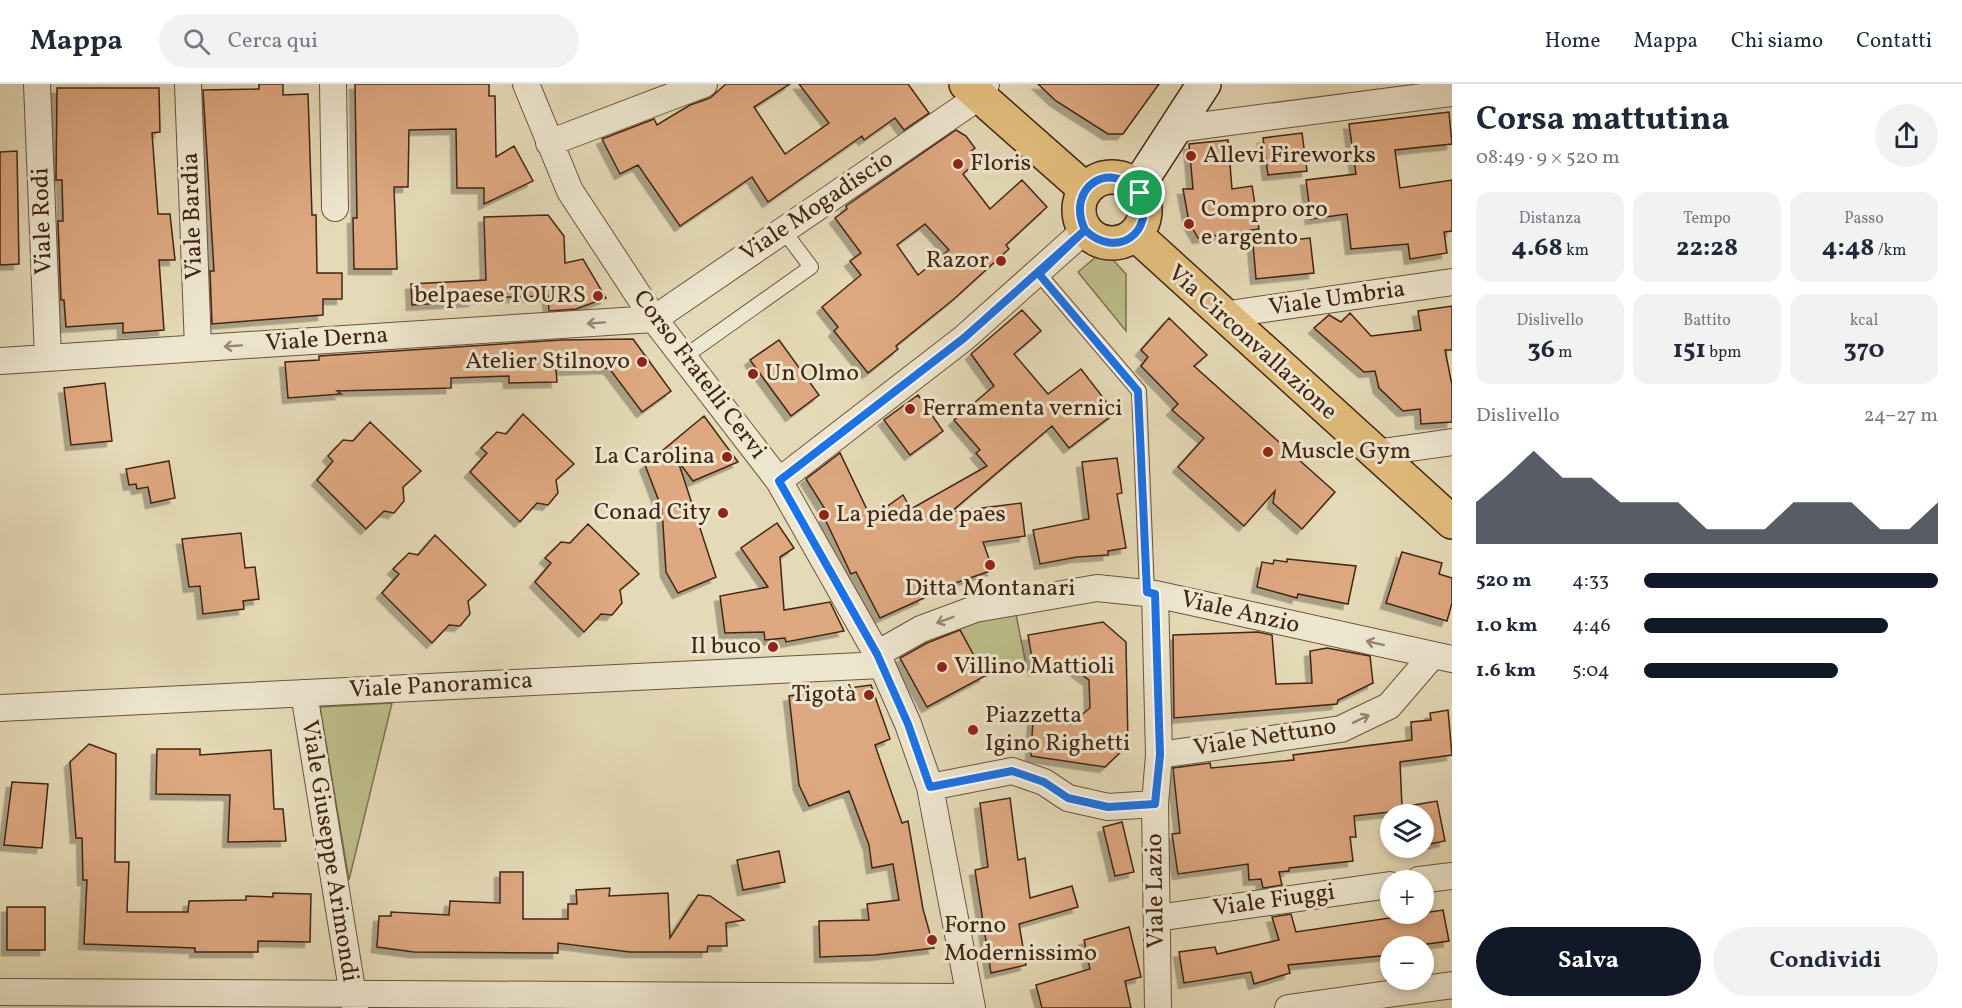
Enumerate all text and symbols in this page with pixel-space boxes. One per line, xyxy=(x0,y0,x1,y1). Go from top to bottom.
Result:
search box xyxy=(159,14,579,68)
text: Mappa xyxy=(30,22,123,61)
icon: search xyxy=(180,25,213,58)
text: Cerca qui xyxy=(228,26,318,57)
text: Home xyxy=(1545,27,1600,56)
text: Mappa xyxy=(1633,27,1698,56)
text: Chi siamo xyxy=(1731,27,1823,56)
text: Contatti xyxy=(1856,27,1932,56)
text: Corsa mattutina xyxy=(1476,98,1730,144)
button: share xyxy=(1875,104,1938,167)
place label: Allevi Fireworks xyxy=(1203,139,1376,173)
street label: Viale Mogadiscio xyxy=(734,143,900,271)
text: 08:49 · 9 × 520 m xyxy=(1476,144,1620,172)
place label: Floris xyxy=(970,147,1031,181)
marker: Allevi Fireworks xyxy=(1184,149,1198,163)
street label: Viale Bardia xyxy=(174,152,212,280)
marker: Floris xyxy=(951,157,965,171)
street label: Viale Rodi xyxy=(24,167,62,275)
pin xyxy=(1114,167,1165,218)
icon: arrive xyxy=(1123,176,1156,209)
place label: Compro oro e argento xyxy=(1201,193,1328,255)
text: Distanza xyxy=(1519,208,1581,230)
text: Tempo xyxy=(1683,208,1731,230)
text: Passo xyxy=(1844,208,1884,230)
marker: Compro oro e argento xyxy=(1182,217,1196,231)
text: 4.68 xyxy=(1511,230,1563,266)
text: 22:28 xyxy=(1676,230,1738,266)
text: 4:48 xyxy=(1822,230,1874,266)
text: km xyxy=(1563,240,1589,262)
text: /km xyxy=(1874,240,1906,262)
place label: Razor xyxy=(926,244,989,278)
marker: Razor xyxy=(994,254,1008,268)
street label: Via Circonvallazione xyxy=(1160,258,1344,428)
street label: Viale Umbria xyxy=(1267,273,1407,325)
place label: belpaese TOURS xyxy=(414,279,586,313)
street label: Corso Fratelli Cervi xyxy=(624,283,774,467)
marker: belpaese TOURS xyxy=(591,289,605,303)
text: Dislivello xyxy=(1517,310,1583,332)
text: Battito xyxy=(1683,310,1731,332)
text: kcal xyxy=(1850,310,1878,332)
one-way arrow xyxy=(586,317,606,328)
street label: Viale Derna xyxy=(264,319,390,361)
text: 36 xyxy=(1528,332,1555,368)
text: 151 xyxy=(1673,332,1706,368)
text: 370 xyxy=(1844,332,1884,368)
one-way arrow xyxy=(224,341,244,352)
text: m xyxy=(1555,342,1572,364)
text: bpm xyxy=(1706,342,1741,364)
place label: Atelier Stilnovo xyxy=(465,345,630,379)
marker: Atelier Stilnovo xyxy=(635,355,649,369)
place label: Un Olmo xyxy=(765,357,859,391)
marker: Un Olmo xyxy=(746,367,760,381)
place label: Ferramenta vernici xyxy=(922,392,1122,426)
marker: Ferramenta vernici xyxy=(903,402,917,416)
text: Dislivello xyxy=(1476,402,1560,430)
text: 24–27 m xyxy=(1864,402,1938,430)
place label: Muscle Gym xyxy=(1280,435,1411,469)
place label: La Carolina xyxy=(594,440,715,474)
marker: Muscle Gym xyxy=(1261,445,1275,459)
marker: La Carolina xyxy=(720,450,734,464)
place label: Conad City xyxy=(594,496,711,530)
place label: La pieda de paes xyxy=(836,498,1006,532)
marker: Conad City xyxy=(716,506,730,520)
marker: La pieda de paes xyxy=(817,508,831,522)
marker: Ditta Montanari xyxy=(983,558,997,572)
text: 520 m xyxy=(1476,567,1532,595)
text: 4:33 xyxy=(1572,567,1609,595)
place label: Ditta Montanari xyxy=(905,572,1076,606)
street label: Viale Anzio xyxy=(1177,583,1303,643)
text: 1.0 km xyxy=(1476,612,1538,640)
text: 4:46 xyxy=(1572,612,1611,640)
one-way arrow xyxy=(936,615,955,626)
place label: Il buco xyxy=(690,630,761,664)
one-way arrow xyxy=(1366,637,1385,648)
marker: Il buco xyxy=(766,640,780,654)
place label: Villino Mattioli xyxy=(954,650,1115,684)
text: 1.6 km xyxy=(1476,657,1536,685)
text: 5:04 xyxy=(1572,657,1610,685)
marker: Villino Mattioli xyxy=(935,660,949,674)
street label: Viale Panoramica xyxy=(348,664,534,708)
place label: Tigotà xyxy=(792,678,857,712)
marker: Tigotà xyxy=(862,688,876,702)
place label: Piazzetta Igino Righetti xyxy=(985,699,1130,761)
street label: Viale Nettuno xyxy=(1191,710,1339,766)
one-way arrow xyxy=(1351,713,1369,725)
street label: Viale Giuseppe Arimondi xyxy=(292,718,366,984)
marker: Piazzetta Igino Righetti xyxy=(966,723,980,737)
map controls xyxy=(1380,804,1434,990)
button: layers xyxy=(1380,804,1434,858)
street label: Viale Lazio xyxy=(1138,833,1174,949)
button: + xyxy=(1380,870,1434,924)
street label: Viale Fiuggi xyxy=(1211,876,1337,926)
place label: Forno Modernissimo xyxy=(944,909,1097,971)
button: Salva xyxy=(1476,927,1701,996)
button: Condividi xyxy=(1713,927,1938,996)
marker: Forno Modernissimo xyxy=(925,933,939,947)
button: − xyxy=(1380,936,1434,990)

